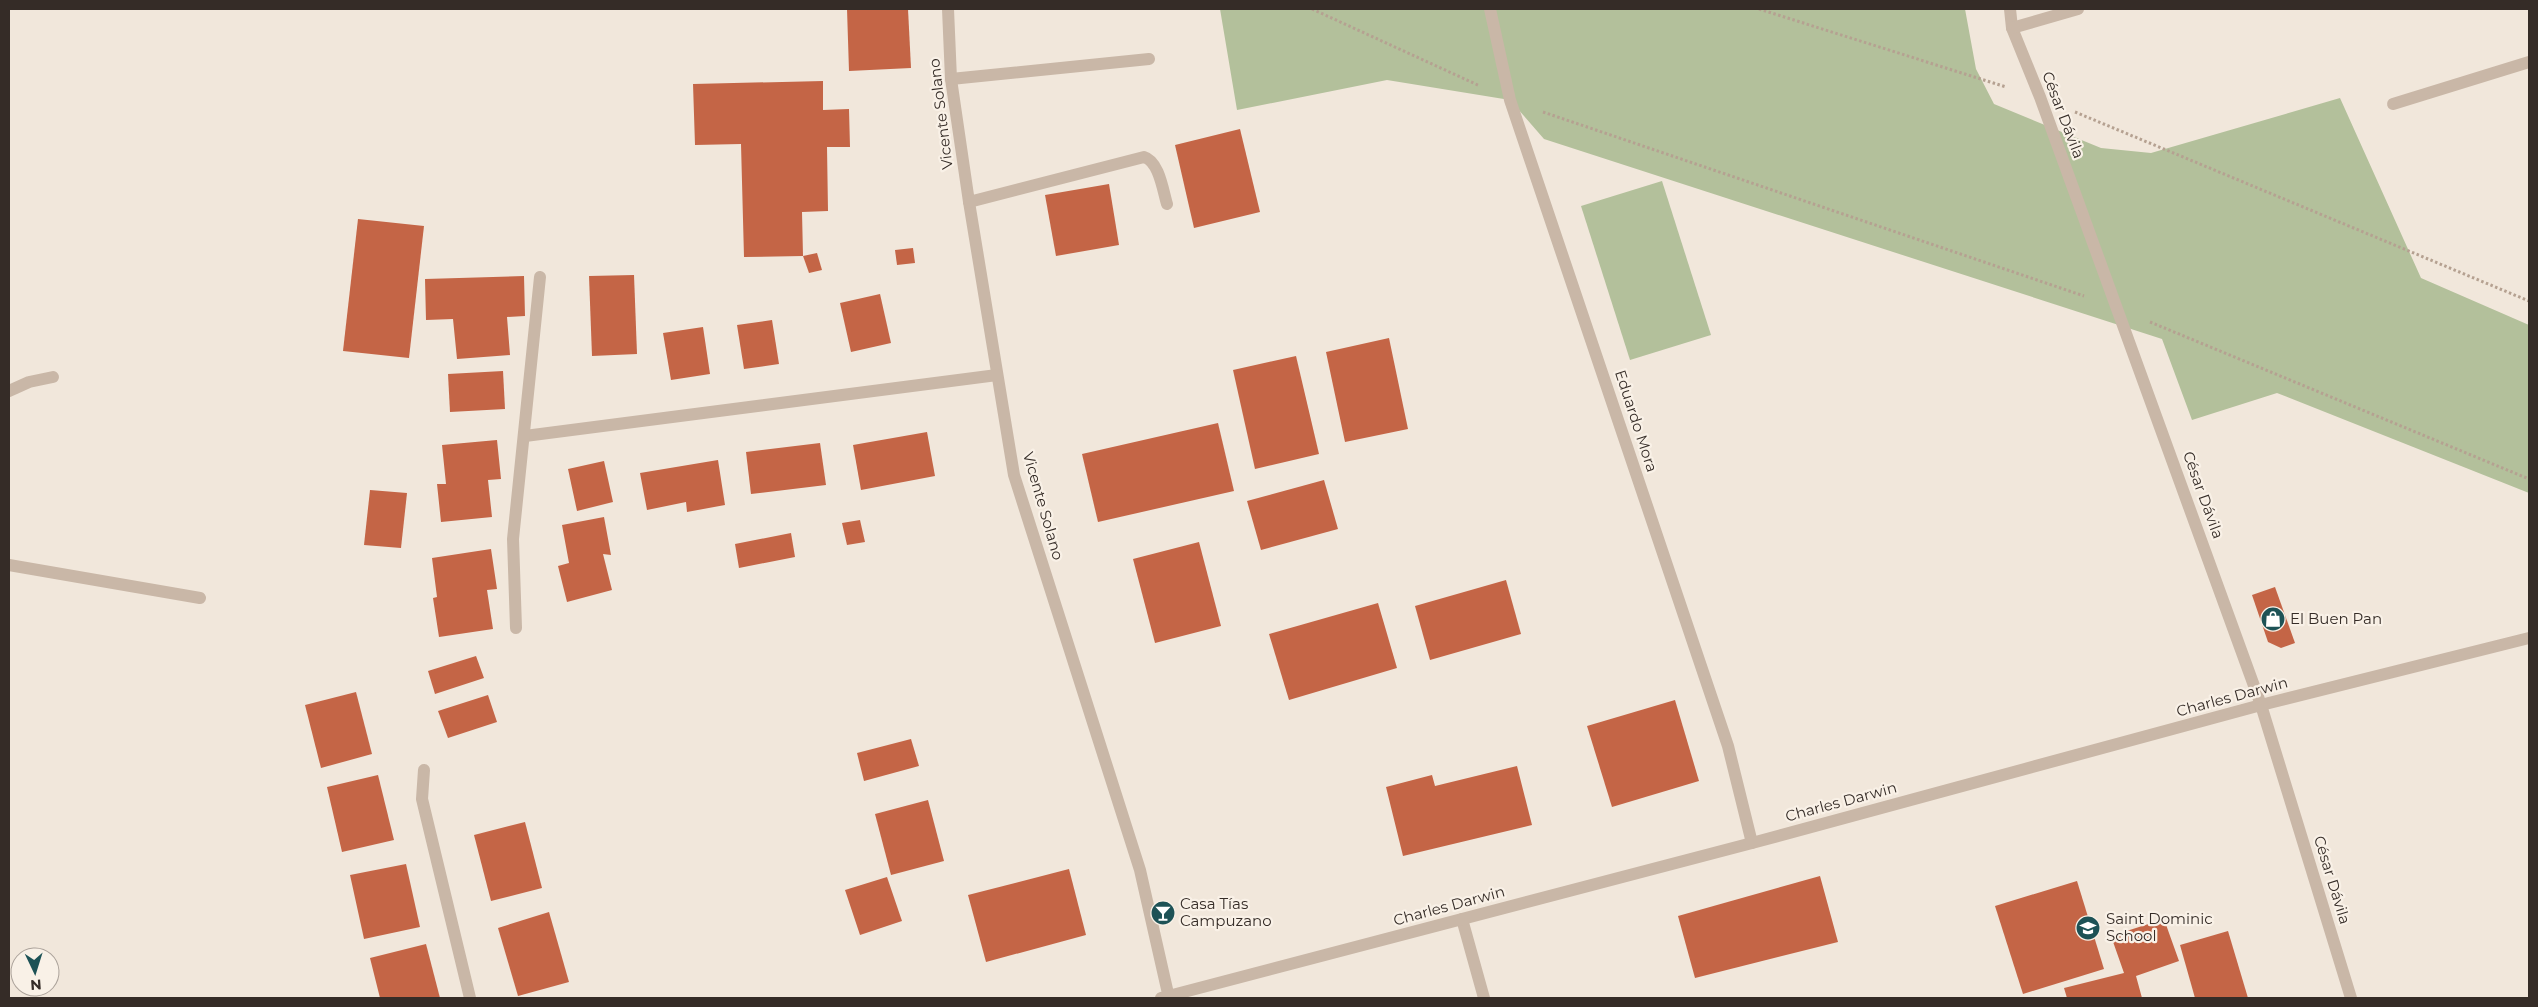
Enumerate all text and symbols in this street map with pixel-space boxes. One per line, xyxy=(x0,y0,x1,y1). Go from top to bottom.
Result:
street label: Vicente Solano xyxy=(924,58,957,171)
street label: César Dávila xyxy=(2038,69,2089,161)
street label: Eduardo Mora xyxy=(1611,367,1662,474)
street label: César Dávila xyxy=(2179,449,2228,541)
street label: Vicente Solano xyxy=(1019,450,1068,562)
shop icon: El Buen Pan xyxy=(2260,606,2286,632)
place label: El Buen Pan xyxy=(2290,609,2382,628)
street label: Charles Darwin xyxy=(2174,672,2290,721)
street label: Charles Darwin xyxy=(1783,777,1899,826)
street label: César Dávila xyxy=(2310,833,2355,926)
street label: Charles Darwin xyxy=(1391,881,1507,930)
place label: Casa Tías Campuzano xyxy=(1180,894,1272,930)
bar icon: Casa Tías Campuzano xyxy=(1150,900,1176,926)
place label: Saint Dominic School xyxy=(2106,909,2213,945)
school or university icon: Saint Dominic School xyxy=(2075,915,2101,941)
north arrow xyxy=(10,947,60,997)
text: N xyxy=(30,976,42,994)

